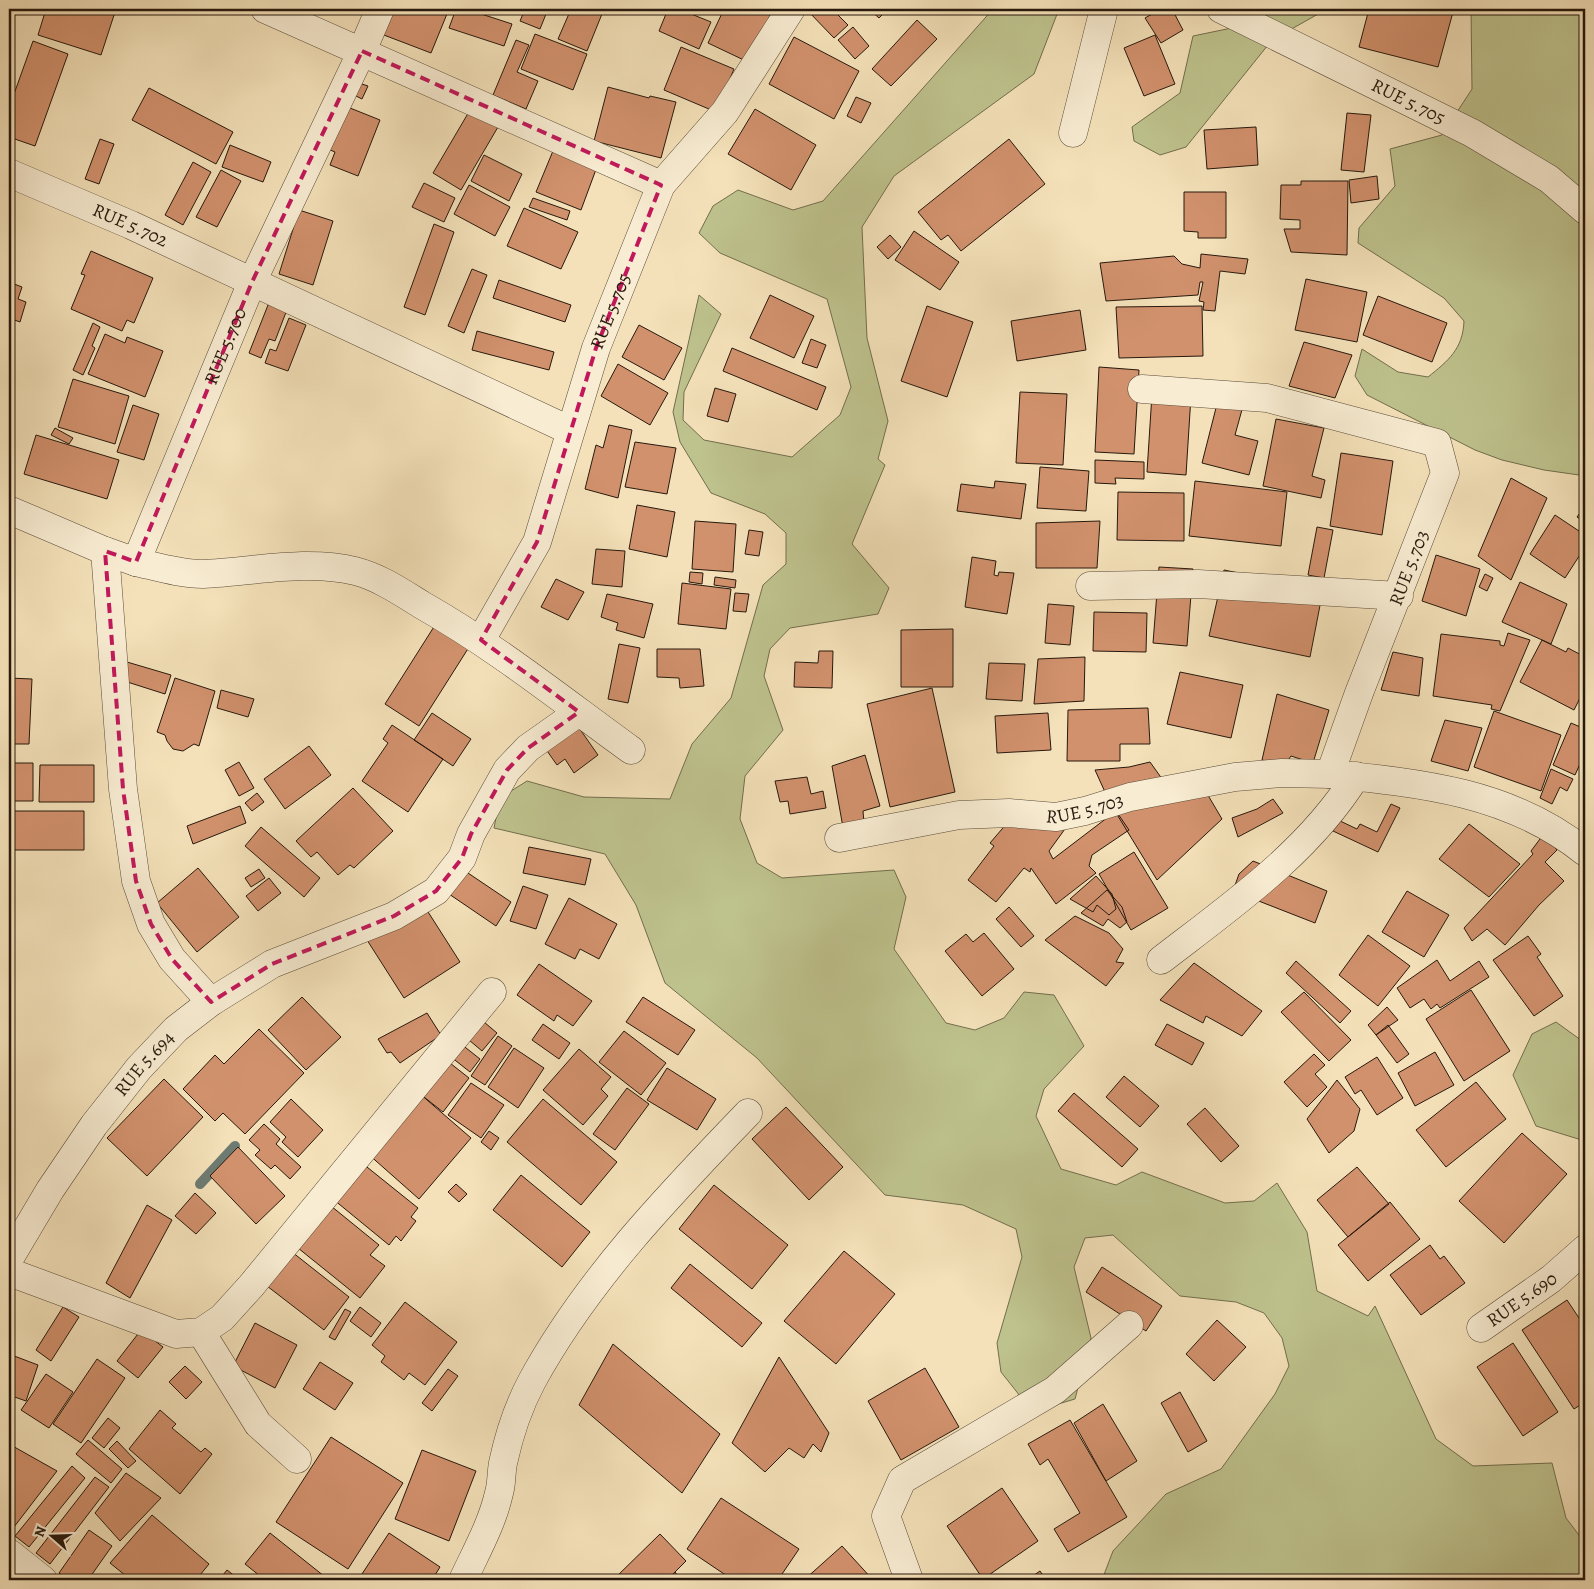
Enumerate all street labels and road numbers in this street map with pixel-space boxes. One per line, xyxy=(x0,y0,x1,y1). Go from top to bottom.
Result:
street label: RUE 5.705 xyxy=(1367,72,1450,131)
street label: RUE 5.702 xyxy=(88,197,172,254)
street label: RUE 5.705 xyxy=(584,270,637,353)
street label: RUE 5.700 xyxy=(198,303,253,389)
street label: RUE 5.703 xyxy=(1383,526,1435,610)
street label: RUE 5.703 xyxy=(1045,787,1127,830)
street label: RUE 5.694 xyxy=(108,1025,181,1102)
street label: RUE 5.690 xyxy=(1481,1266,1562,1333)

